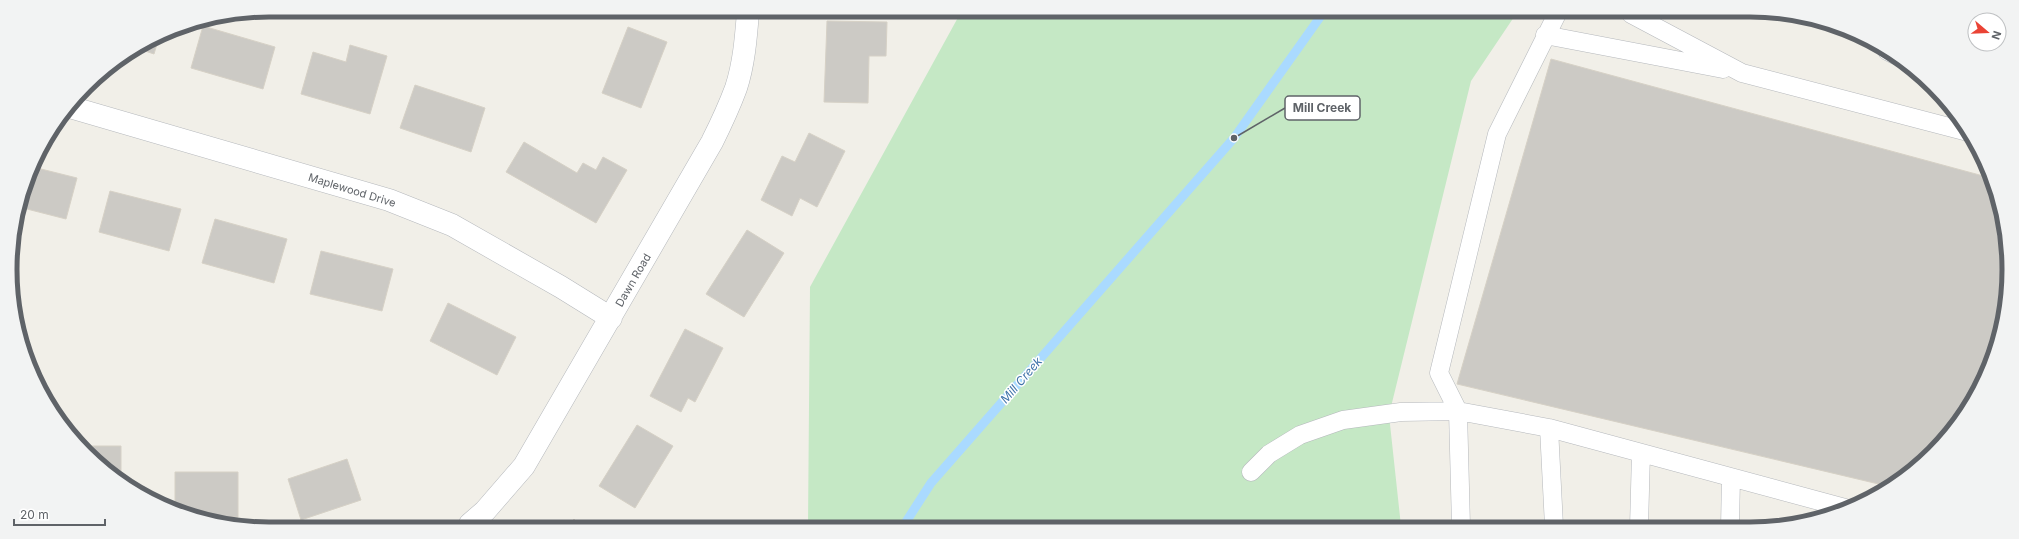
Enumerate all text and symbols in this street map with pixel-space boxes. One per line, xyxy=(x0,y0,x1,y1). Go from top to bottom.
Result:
north arrow xyxy=(1967,12,2007,52)
text: N xyxy=(1988,29,2004,42)
callout: Mill Creek xyxy=(1285,96,1360,120)
text: Mill Creek xyxy=(1293,100,1351,115)
street label: Maplewood Drive xyxy=(307,170,397,210)
street label: Dawn Road xyxy=(612,251,654,309)
water label: Mill Creek xyxy=(997,353,1045,406)
scale bar xyxy=(14,501,105,527)
text: 20 m xyxy=(20,507,49,522)

